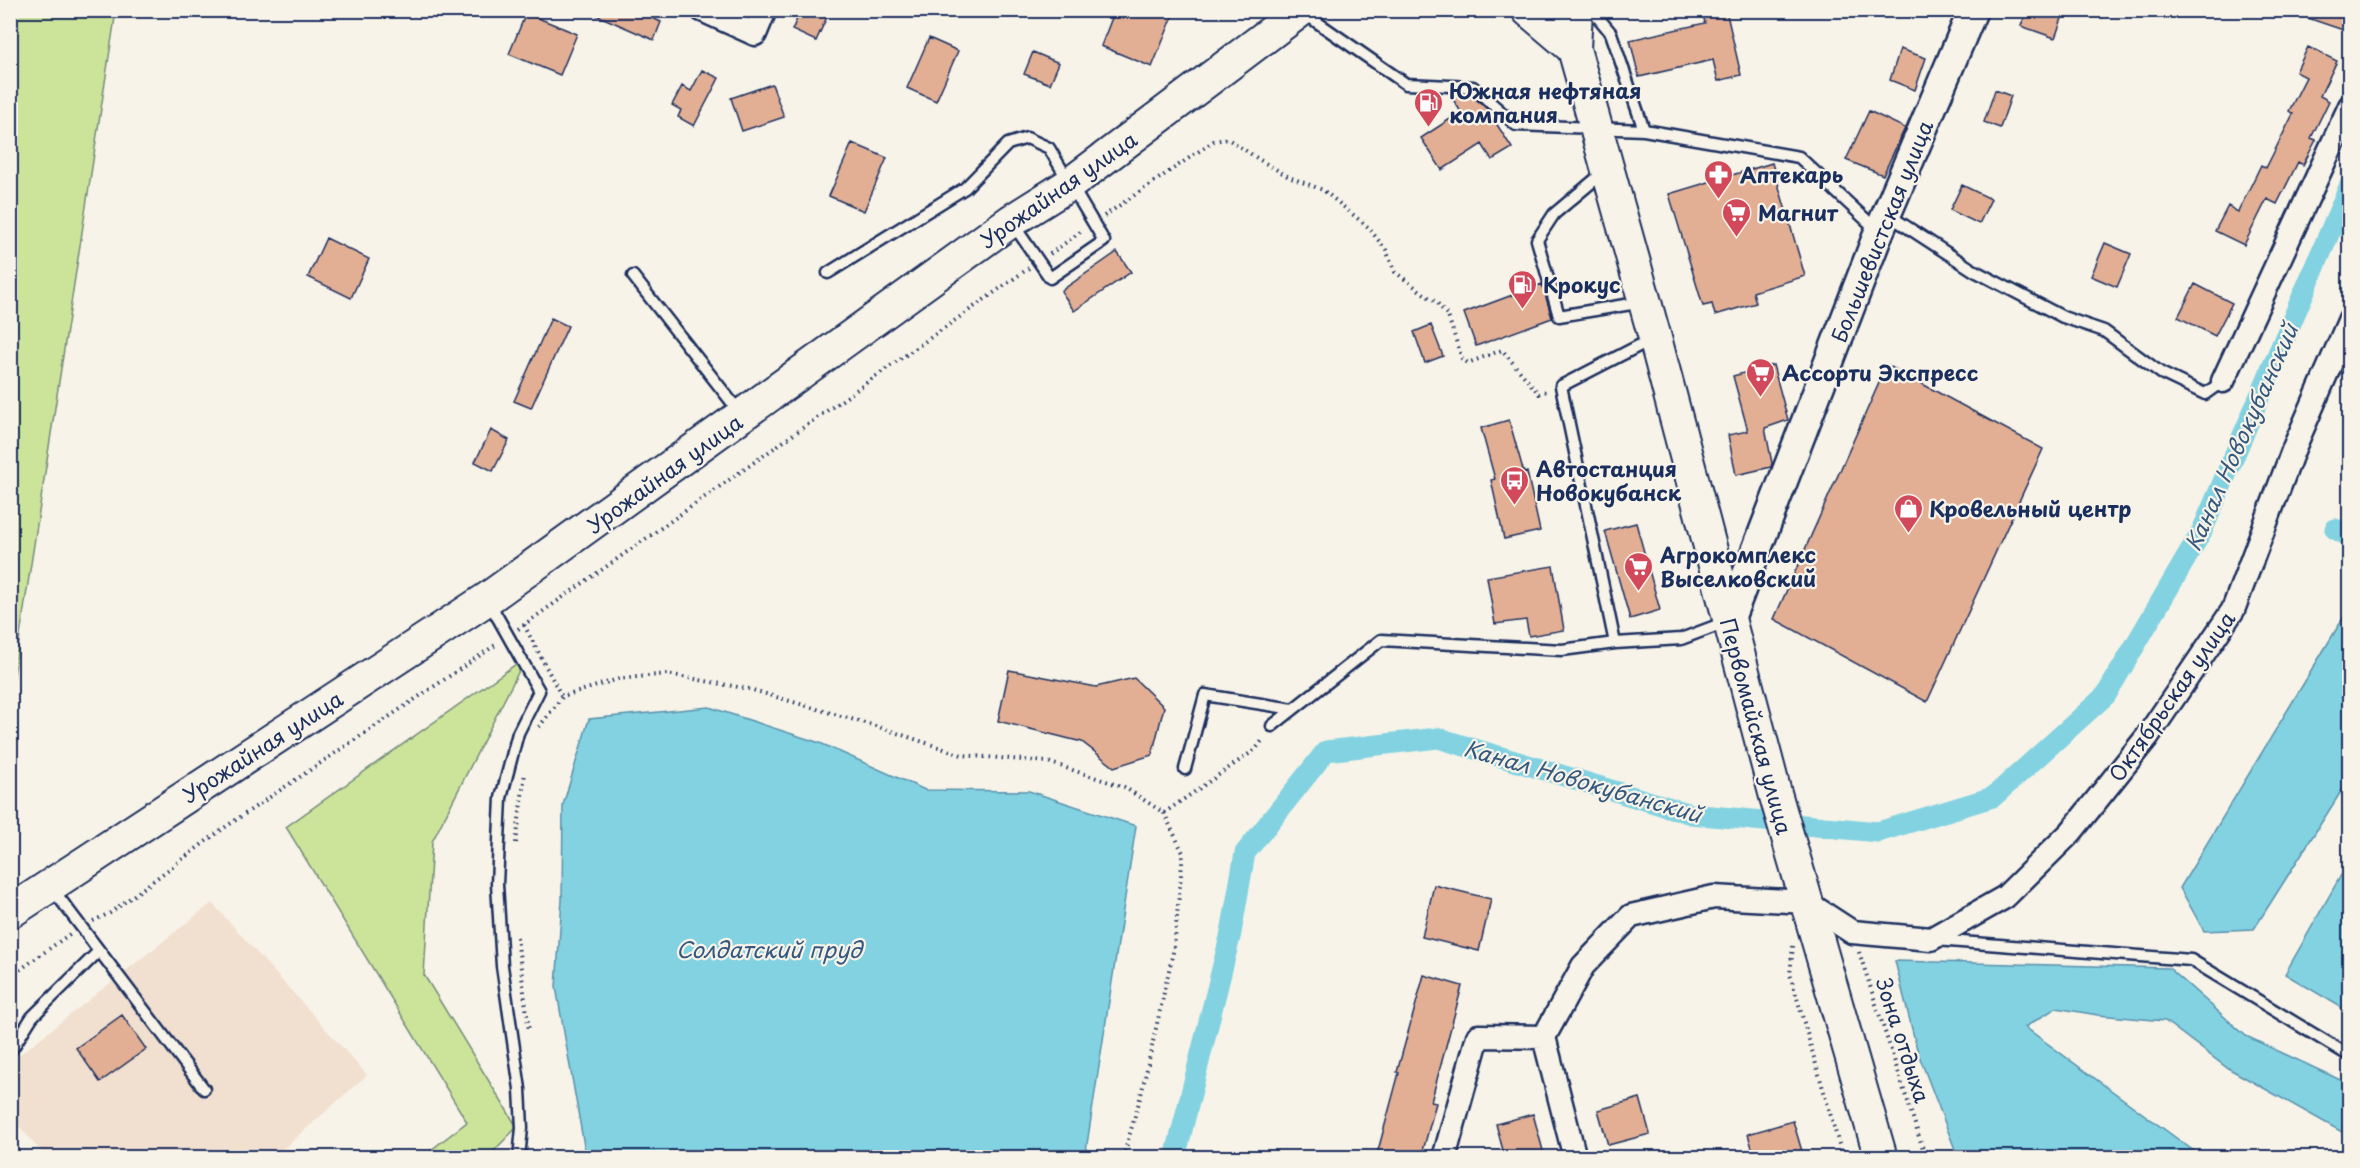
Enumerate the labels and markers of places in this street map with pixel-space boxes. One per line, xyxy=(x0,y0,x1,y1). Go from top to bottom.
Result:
place label: Южная нефтяная компания xyxy=(1449,74,1641,130)
fuel station icon: Южная нефтяная компания xyxy=(1412,86,1444,128)
pharmacy icon: Аптекарь xyxy=(1703,158,1735,200)
place label: Аптекарь xyxy=(1740,158,1843,190)
supermarket icon: Магнит xyxy=(1721,196,1753,238)
place label: Магнит xyxy=(1758,196,1839,228)
fuel station icon: Крокус xyxy=(1506,268,1538,310)
place label: Крокус xyxy=(1543,268,1621,300)
supermarket icon: Ассорти Экспресс xyxy=(1745,356,1777,398)
place label: Ассорти Экспресс xyxy=(1782,356,1978,388)
place label: Автостанция Новокубанск xyxy=(1536,452,1682,508)
bus stop icon: Автостанция Новокубанск xyxy=(1499,464,1531,506)
shop icon: Кровельный центр xyxy=(1892,492,1924,534)
place label: Кровельный центр xyxy=(1929,492,2132,524)
place label: Агрокомплекс Выселковский xyxy=(1659,538,1816,594)
supermarket icon: Агрокомплекс Выселковский xyxy=(1623,550,1655,592)

